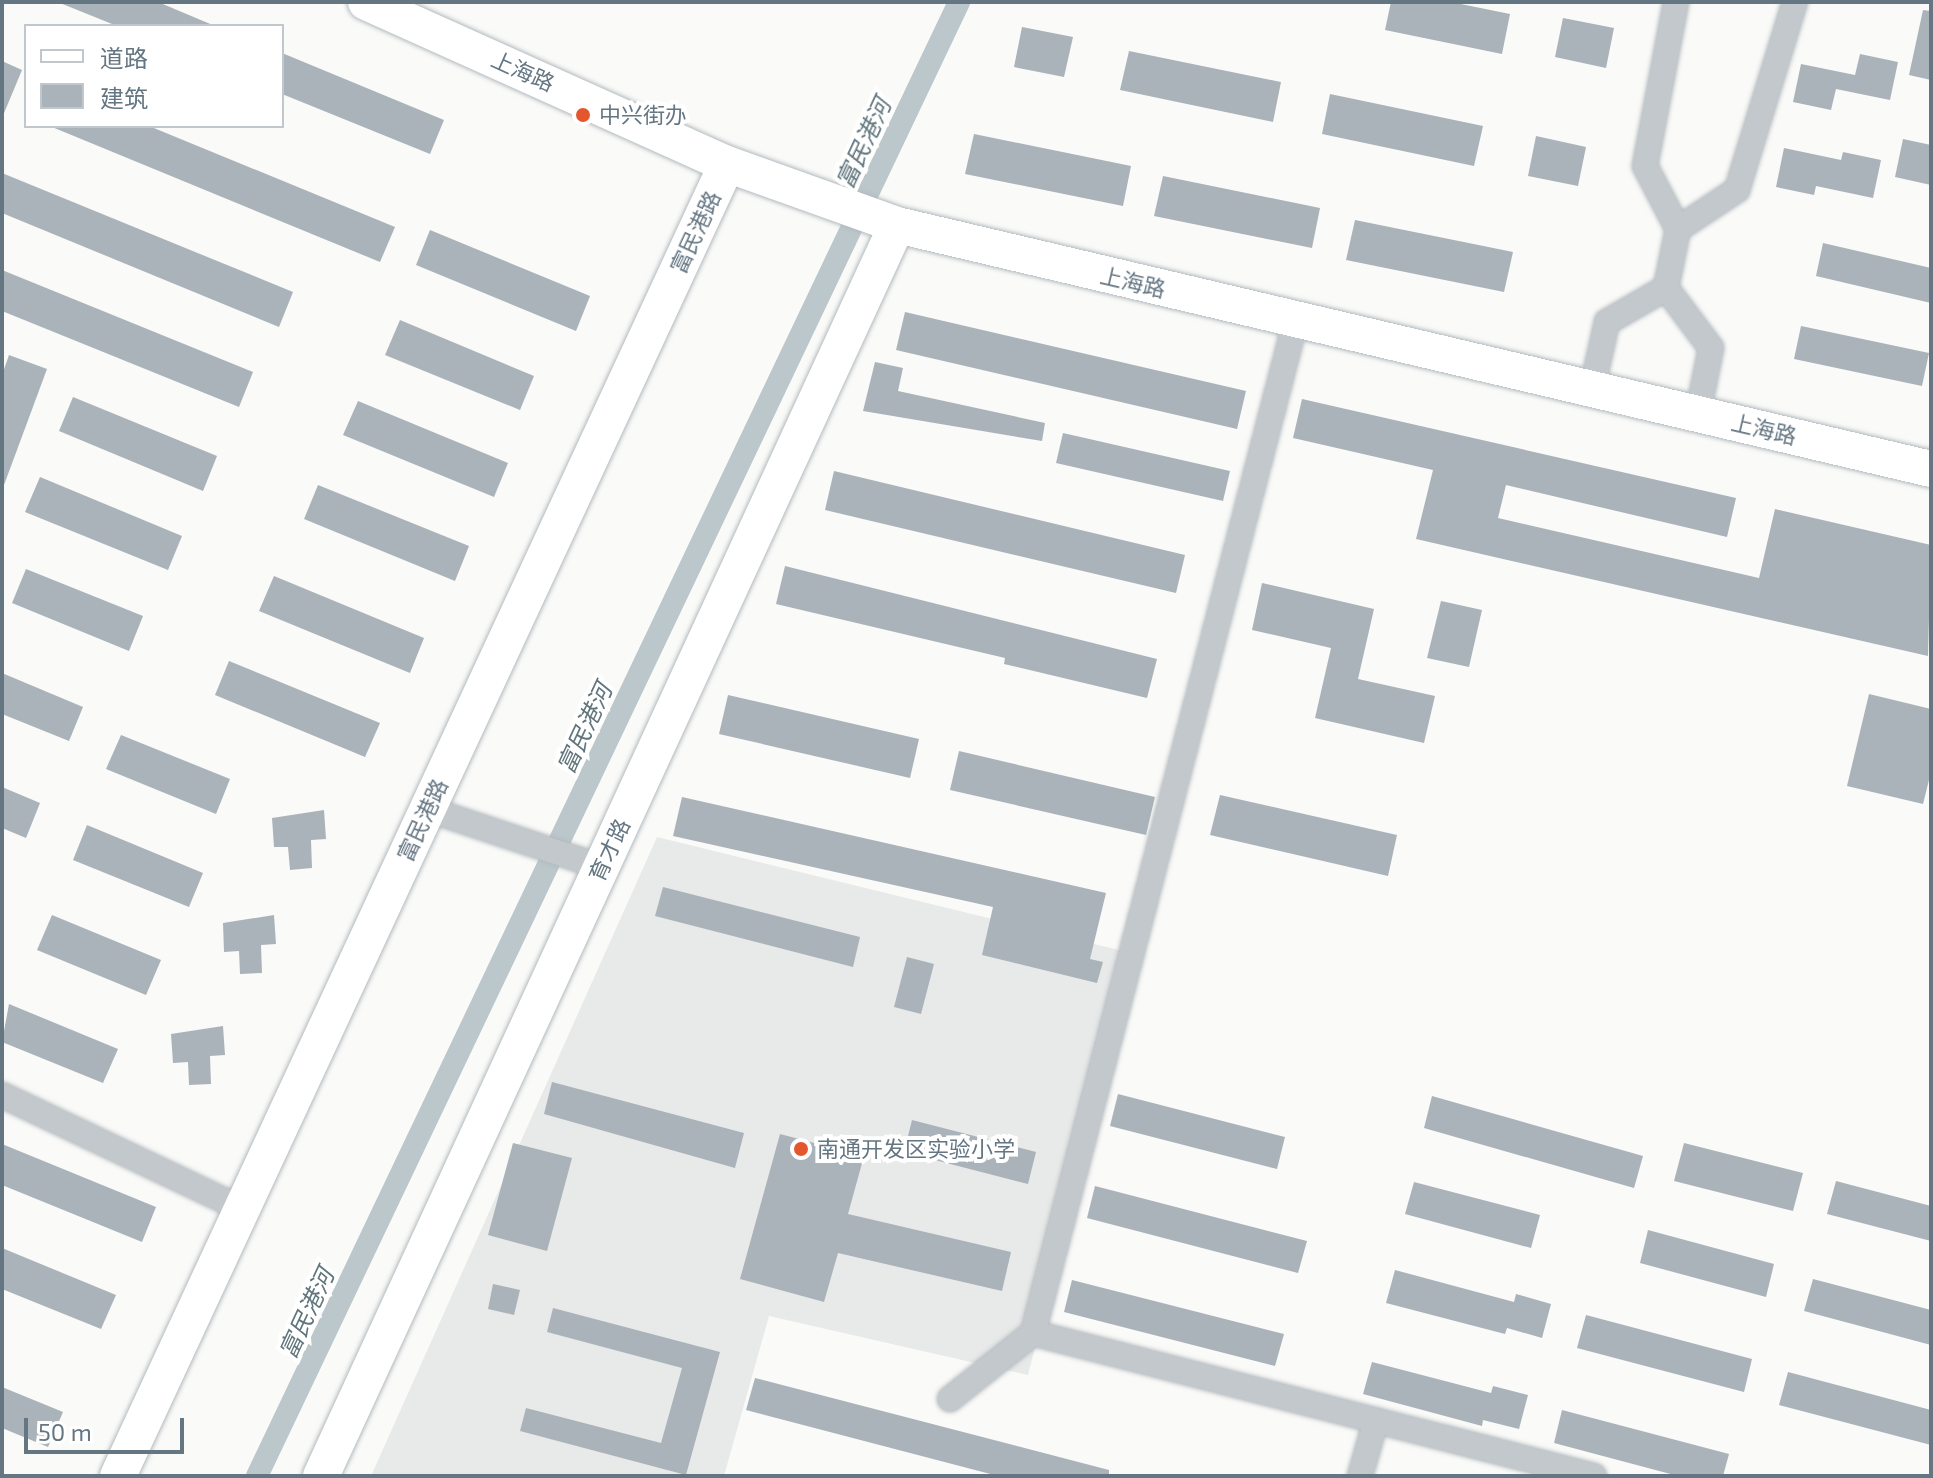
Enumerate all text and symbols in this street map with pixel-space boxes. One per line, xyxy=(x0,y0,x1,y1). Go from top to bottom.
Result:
legend xyxy=(24,24,284,128)
text: 道路 xyxy=(100,43,148,72)
street label: 上海路 xyxy=(487,46,559,96)
text: 建筑 xyxy=(100,83,148,112)
water label: 富民港河 xyxy=(830,93,896,193)
place label: 中兴街办 xyxy=(599,102,687,128)
marker: 中兴街办 xyxy=(574,106,592,124)
street label: 富民港路 xyxy=(664,187,726,277)
street label: 上海路 xyxy=(1098,262,1168,302)
street label: 上海路 xyxy=(1729,409,1799,449)
water label: 富民港河 xyxy=(551,678,617,778)
street label: 富民港路 xyxy=(391,775,453,865)
street label: 育才路 xyxy=(583,815,635,885)
place label: 南通开发区实验小学 xyxy=(817,1136,1015,1162)
marker: 南通开发区实验小学 xyxy=(792,1140,810,1158)
water label: 富民港河 xyxy=(273,1263,339,1363)
scale bar xyxy=(28,1402,188,1452)
text: 50 m xyxy=(38,1417,92,1446)

